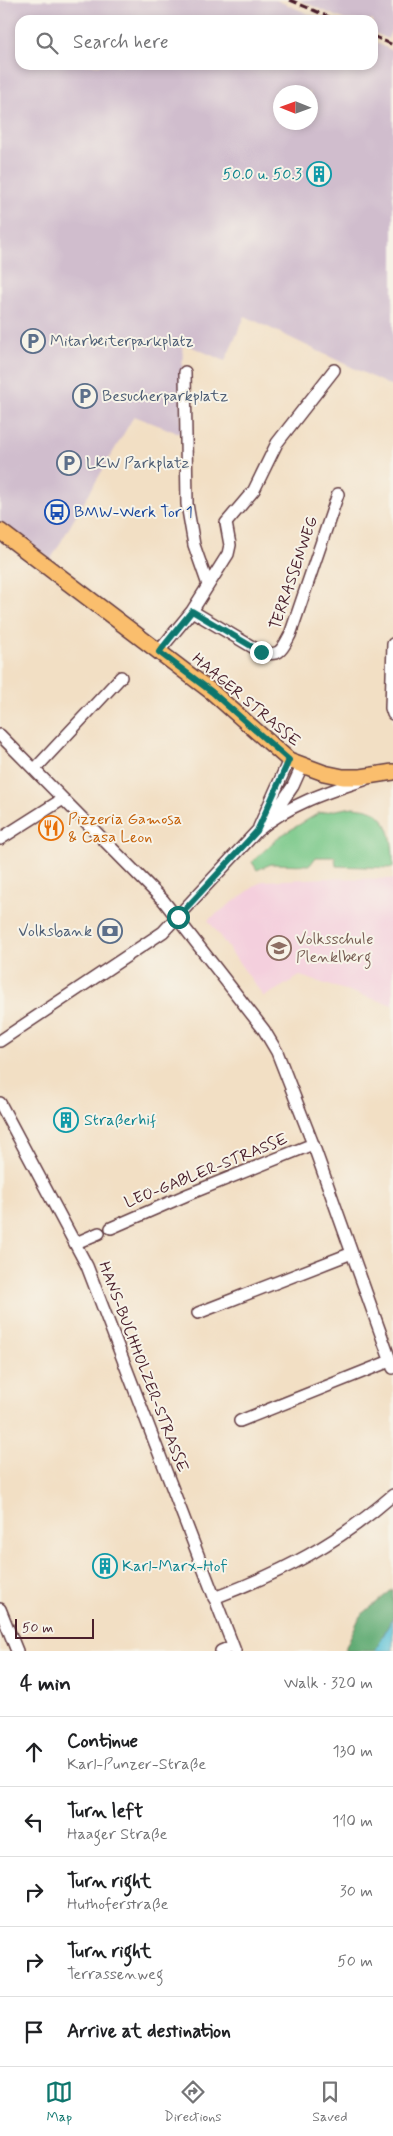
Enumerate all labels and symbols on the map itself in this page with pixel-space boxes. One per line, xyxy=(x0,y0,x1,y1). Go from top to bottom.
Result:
north arrow xyxy=(273,85,318,130)
building icon: 50.0 u. 50.3 xyxy=(306,161,332,187)
place label: 50.0 u. 50.3 xyxy=(222,164,302,185)
parking icon: Mitarbeiterparkplatz xyxy=(20,328,46,354)
place label: Mitarbeiterparkplatz xyxy=(50,331,194,352)
parking icon: Besucherparkplatz xyxy=(72,383,98,409)
place label: Besucherparkplatz xyxy=(102,386,229,407)
parking icon: LKW Parkplatz xyxy=(56,450,82,476)
place label: LKW Parkplatz xyxy=(86,453,189,474)
bus stop icon: BMW-Werk Tor 1 xyxy=(44,499,70,525)
place label: BMW-Werk Tor 1 xyxy=(74,502,193,523)
street label: TERRASSENWEG xyxy=(265,513,323,632)
route end xyxy=(250,641,273,664)
street label: HAAGER STRASSE xyxy=(187,648,305,752)
place label: Pizzeria Gamosa & Casa Leon xyxy=(68,809,182,848)
restaurant icon: Pizzeria Gamosa & Casa Leon xyxy=(38,815,64,841)
route start xyxy=(167,906,190,929)
bank icon: Volksbank xyxy=(97,918,123,944)
place label: Volksbank xyxy=(18,921,92,942)
place label: Volksschule Plenklberg xyxy=(296,929,374,969)
school or university icon: Volksschule Plenklberg xyxy=(266,935,292,961)
building icon: Straßerhif xyxy=(53,1107,79,1133)
place label: Straßerhif xyxy=(84,1110,156,1131)
street label: LEO-GABLER-STRASSE xyxy=(121,1129,291,1213)
street label: HANS-BUCHHOLZER-STRASSE xyxy=(93,1259,193,1475)
building icon: Karl-Marx-Hof xyxy=(92,1553,118,1579)
place label: Karl-Marx-Hof xyxy=(122,1556,228,1577)
scale bar xyxy=(15,1616,94,1639)

